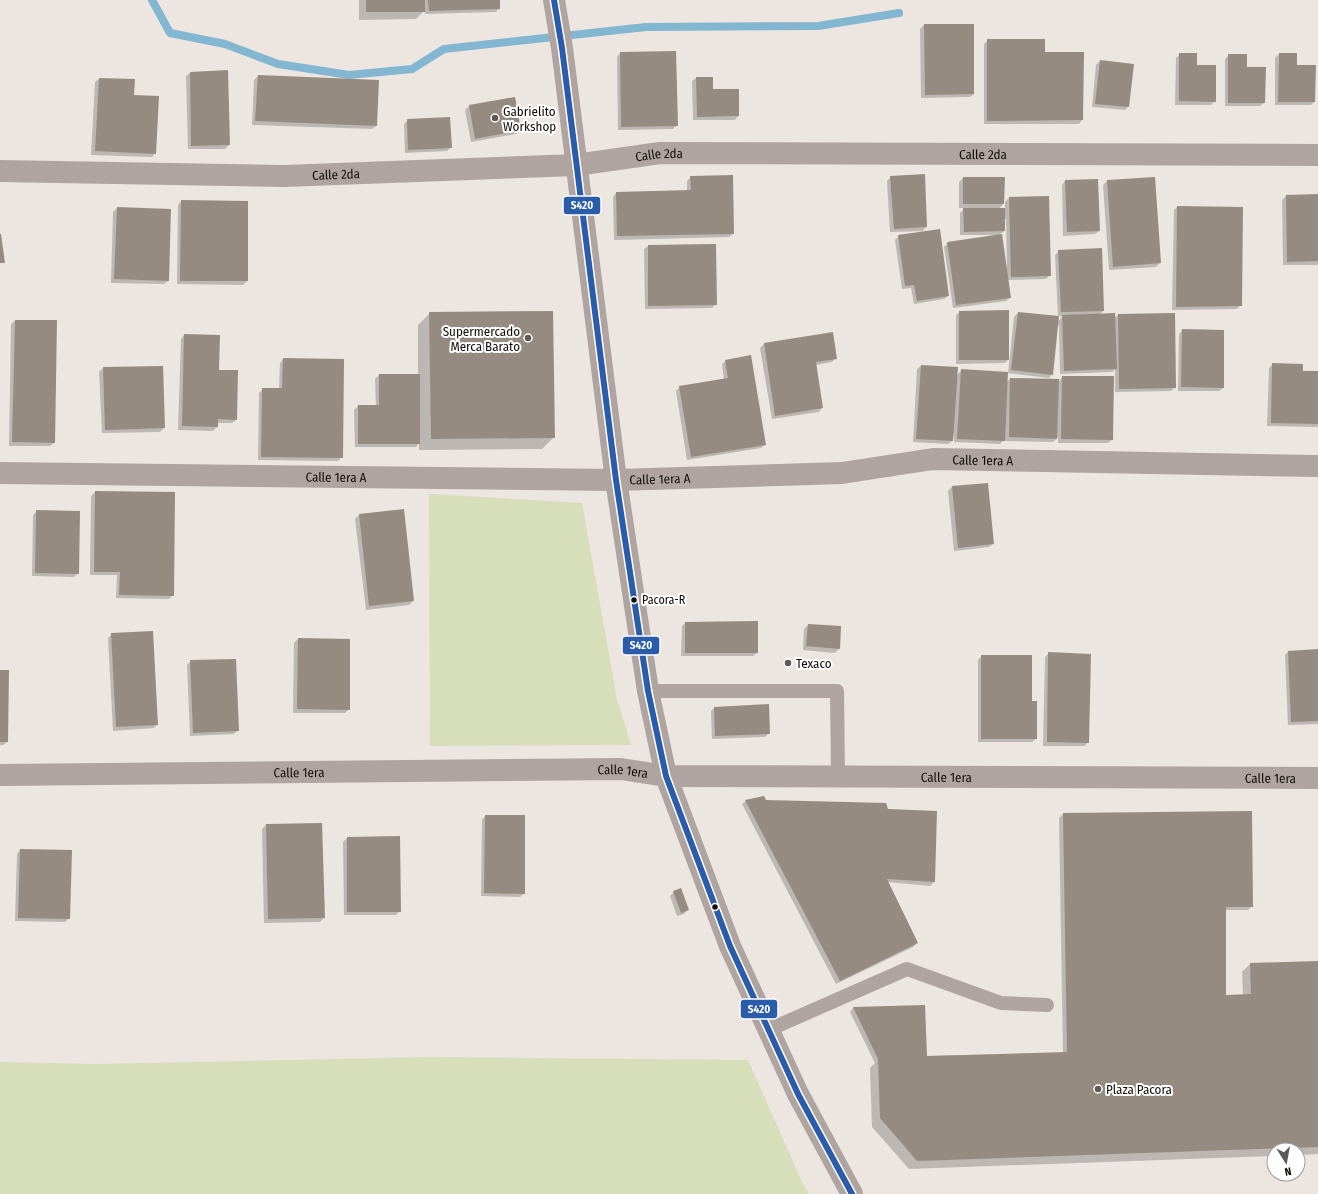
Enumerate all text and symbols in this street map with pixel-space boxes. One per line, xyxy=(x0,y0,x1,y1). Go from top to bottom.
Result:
place label: Gabrielito Workshop xyxy=(503,104,556,134)
marker: Gabrielito Workshop xyxy=(490,113,500,123)
street label: Calle 2da xyxy=(634,145,683,164)
street label: Calle 2da xyxy=(959,146,1007,162)
street label: Calle 2da xyxy=(312,166,360,182)
line badge: S420 xyxy=(563,196,601,215)
text: S420 xyxy=(571,199,593,212)
place label: Supermercado Merca Barato xyxy=(443,324,520,354)
marker: Supermercado Merca Barato xyxy=(523,333,533,343)
street label: Calle 1era A xyxy=(952,452,1014,468)
street label: Calle 1era A xyxy=(305,469,367,485)
street label: Calle 1era A xyxy=(629,470,691,487)
place label: Pacora-R xyxy=(642,593,686,607)
marker: Pacora-R xyxy=(629,595,639,605)
line badge: S420 xyxy=(622,636,660,655)
text: S420 xyxy=(630,639,652,652)
place label: Texaco xyxy=(796,656,832,671)
marker: Texaco xyxy=(783,658,793,668)
street label: Calle 1era xyxy=(597,761,649,781)
street label: Calle 1era xyxy=(273,764,325,780)
street label: Calle 1era xyxy=(921,769,972,784)
street label: Calle 1era xyxy=(1245,770,1296,785)
unlabelled marker xyxy=(710,902,720,912)
line badge: S420 xyxy=(740,999,778,1019)
text: S420 xyxy=(748,1003,770,1016)
place label: Plaza Pacora xyxy=(1106,1082,1172,1097)
marker: Plaza Pacora xyxy=(1093,1084,1103,1094)
north arrow xyxy=(1266,1142,1306,1182)
text: N xyxy=(1283,1164,1292,1178)

